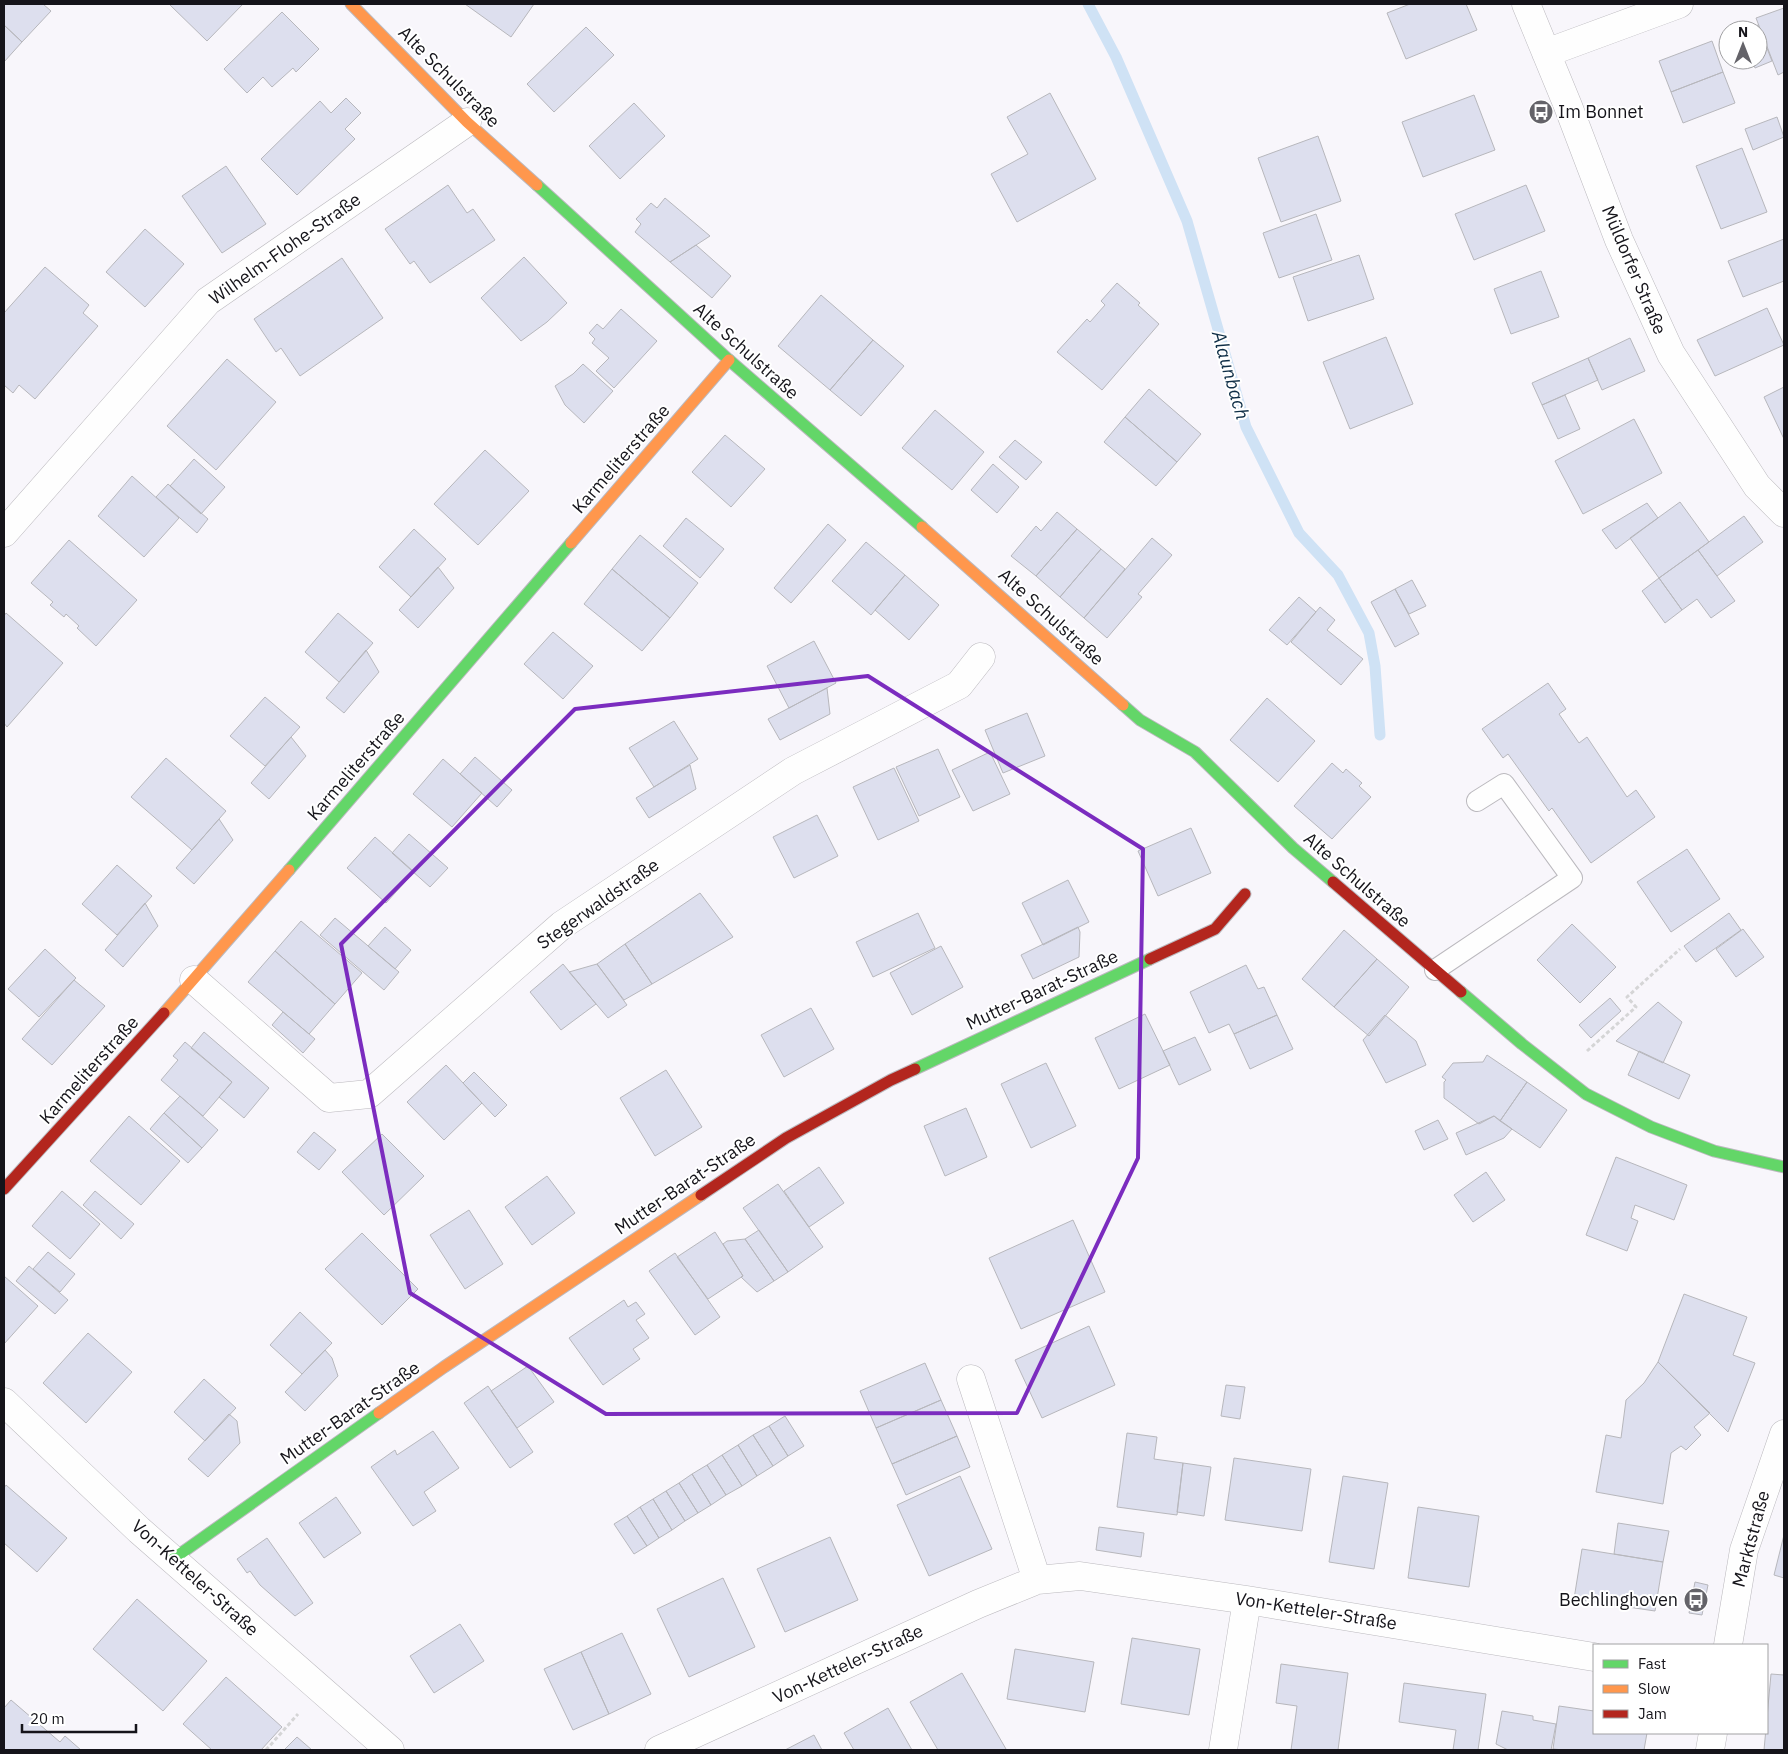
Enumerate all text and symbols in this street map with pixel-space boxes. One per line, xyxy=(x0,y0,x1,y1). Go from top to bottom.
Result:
north arrow xyxy=(1718,20,1768,70)
street label: Alte Schulstraße xyxy=(394,21,505,132)
text: N xyxy=(1738,23,1748,41)
bus stop icon: Im Bonnet xyxy=(1528,99,1554,125)
place label: Im Bonnet xyxy=(1558,100,1644,123)
street label: Wilhelm-Flohe-Straße xyxy=(204,188,365,310)
street label: Müldorfer Straße xyxy=(1597,202,1672,338)
street label: Alte Schulstraße xyxy=(689,297,804,404)
water label: Alaunbach xyxy=(1207,327,1255,422)
street label: Karmeliterstraße xyxy=(567,399,675,518)
street label: Alte Schulstraße xyxy=(994,563,1109,670)
street label: Karmeliterstraße xyxy=(302,706,410,825)
street label: Alte Schulstraße xyxy=(1299,827,1416,932)
street label: Stegerwaldstraße xyxy=(532,853,663,954)
street label: Mutter-Barat-Straße xyxy=(962,944,1122,1035)
street label: Karmeliterstraße xyxy=(34,1011,143,1128)
street label: Mutter-Barat-Straße xyxy=(610,1128,760,1239)
street label: Mutter-Barat-Straße xyxy=(275,1356,424,1469)
street label: Marktstraße xyxy=(1727,1488,1774,1590)
street label: Von-Ketteler-Straße xyxy=(127,1514,264,1641)
street label: Von-Ketteler-Straße xyxy=(1234,1586,1399,1635)
bus stop icon: Bechlinghoven xyxy=(1683,1587,1709,1613)
place label: Bechlinghoven xyxy=(1559,1588,1678,1611)
street label: Von-Ketteler-Straße xyxy=(769,1619,927,1708)
legend xyxy=(1593,1644,1768,1734)
text: Fast xyxy=(1638,1654,1666,1673)
text: Slow xyxy=(1638,1679,1671,1698)
scale bar xyxy=(22,1702,136,1734)
text: Jam xyxy=(1638,1704,1667,1723)
text: 20 m xyxy=(30,1709,65,1728)

